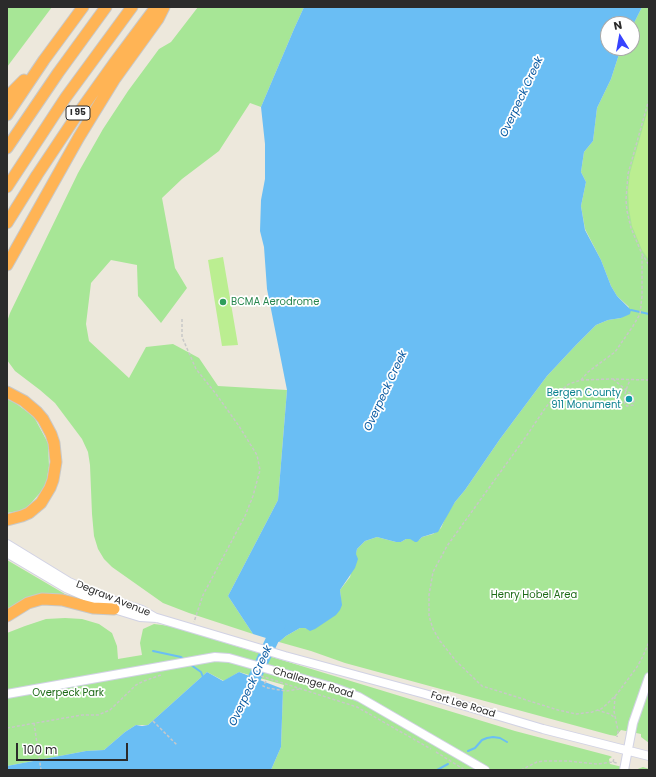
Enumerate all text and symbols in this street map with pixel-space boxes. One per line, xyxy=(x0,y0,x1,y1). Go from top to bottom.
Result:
north arrow xyxy=(600,16,640,56)
text: N xyxy=(612,17,623,34)
water label: Overpeck Creek xyxy=(498,55,546,139)
road number: I 95 xyxy=(66,106,90,120)
place label: BCMA Aerodrome xyxy=(231,296,319,308)
marker: BCMA Aerodrome xyxy=(218,297,228,307)
water label: Overpeck Creek xyxy=(362,349,410,433)
place label: Bergen County 911 Monument xyxy=(547,387,621,410)
marker: Bergen County 911 Monument xyxy=(624,394,634,404)
street label: Degraw Avenue xyxy=(74,579,152,619)
park label: Henry Hobel Area xyxy=(491,589,577,601)
water label: Overpeck Creek xyxy=(227,644,275,728)
street label: Challenger Road xyxy=(271,665,355,701)
park label: Overpeck Park xyxy=(32,687,104,699)
street label: Fort Lee Road xyxy=(429,689,497,721)
scale bar xyxy=(18,735,130,761)
text: 100 m xyxy=(23,741,57,758)

